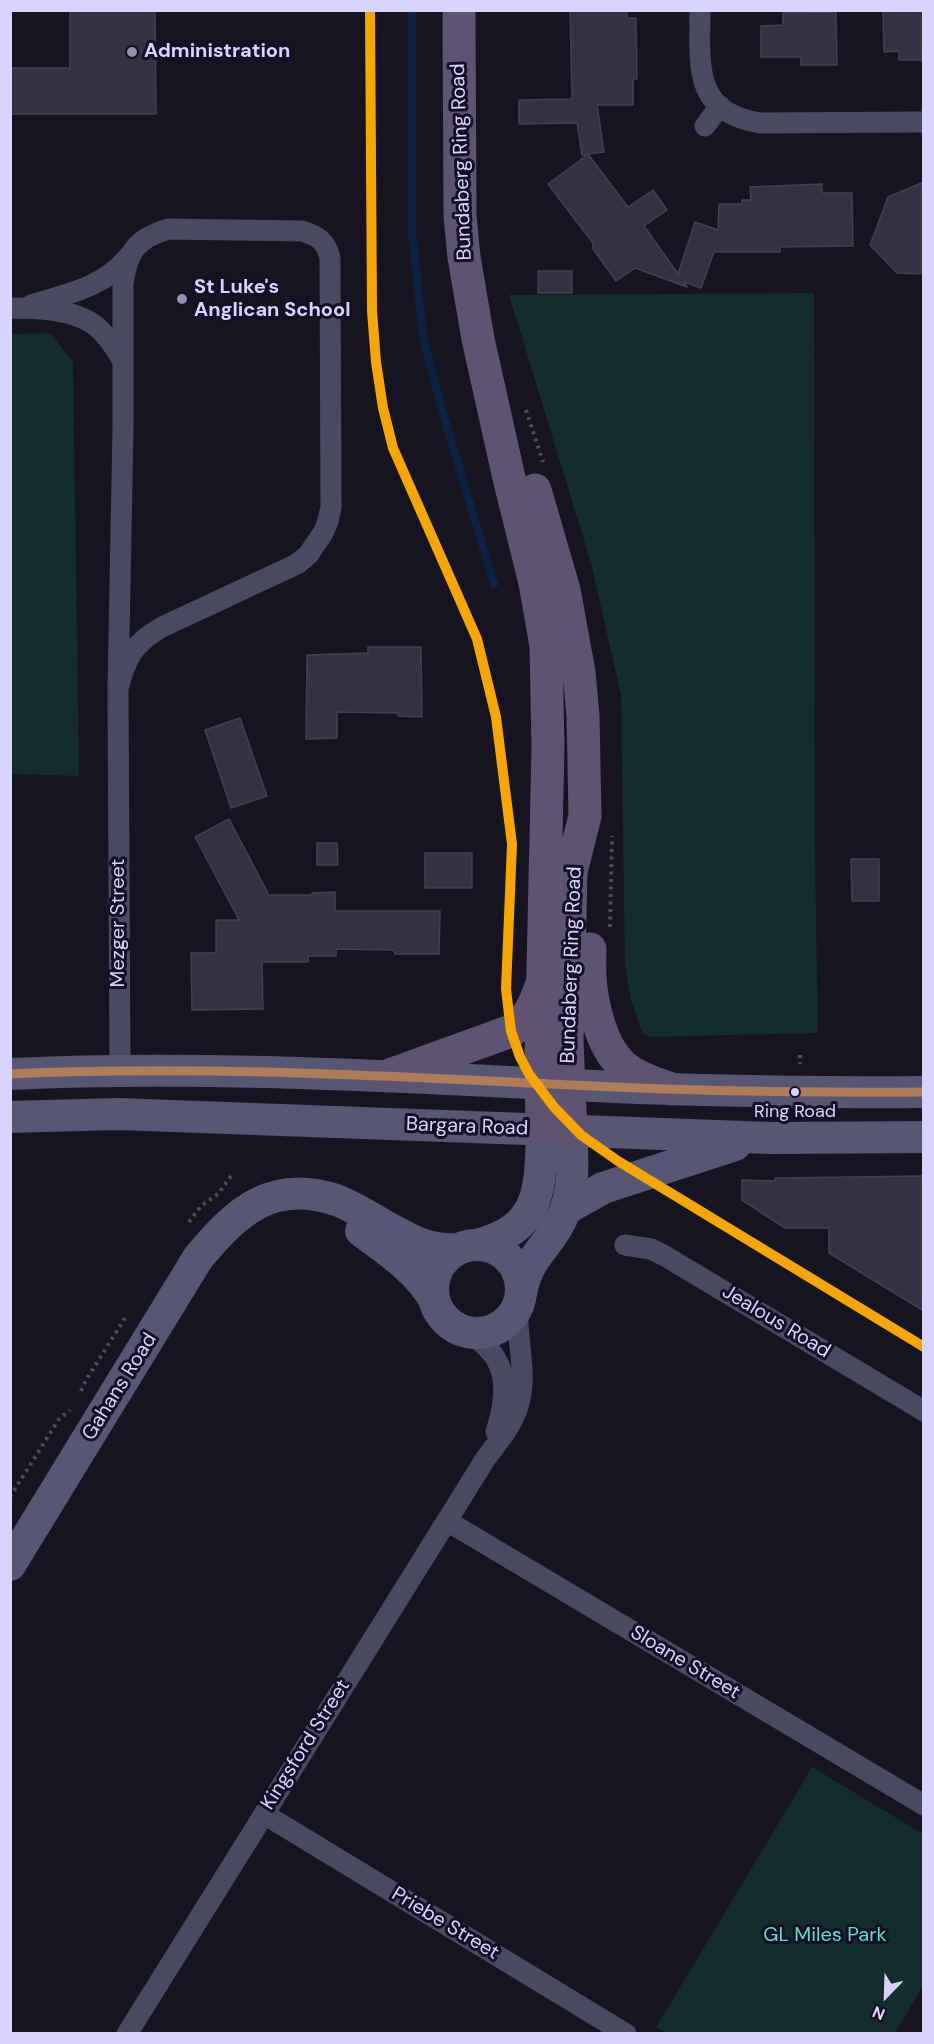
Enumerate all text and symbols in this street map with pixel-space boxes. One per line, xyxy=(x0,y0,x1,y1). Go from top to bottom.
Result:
place label: Administration xyxy=(144,40,290,64)
marker: Administration xyxy=(125,45,139,59)
street label: Bundaberg Ring Road xyxy=(447,63,477,261)
place label: St Luke's Anglican School xyxy=(194,276,350,323)
marker: St Luke's Anglican School xyxy=(175,292,189,306)
street label: Mezger Street xyxy=(107,859,131,987)
street label: Bundaberg Ring Road xyxy=(557,866,587,1064)
marker: Ring Road xyxy=(789,1086,801,1098)
place label: Ring Road xyxy=(754,1101,836,1123)
street label: Bargara Road xyxy=(405,1113,529,1141)
street label: Jealous Road xyxy=(718,1280,834,1364)
street label: Gahans Road xyxy=(78,1329,162,1445)
street label: Sloane Street xyxy=(626,1621,744,1705)
street label: Kingsford Street xyxy=(256,1675,356,1815)
street label: Priebe Street xyxy=(387,1883,503,1965)
park label: GL Miles Park xyxy=(763,1924,887,1948)
north arrow xyxy=(856,1966,916,2026)
text: N xyxy=(869,2001,888,2025)

